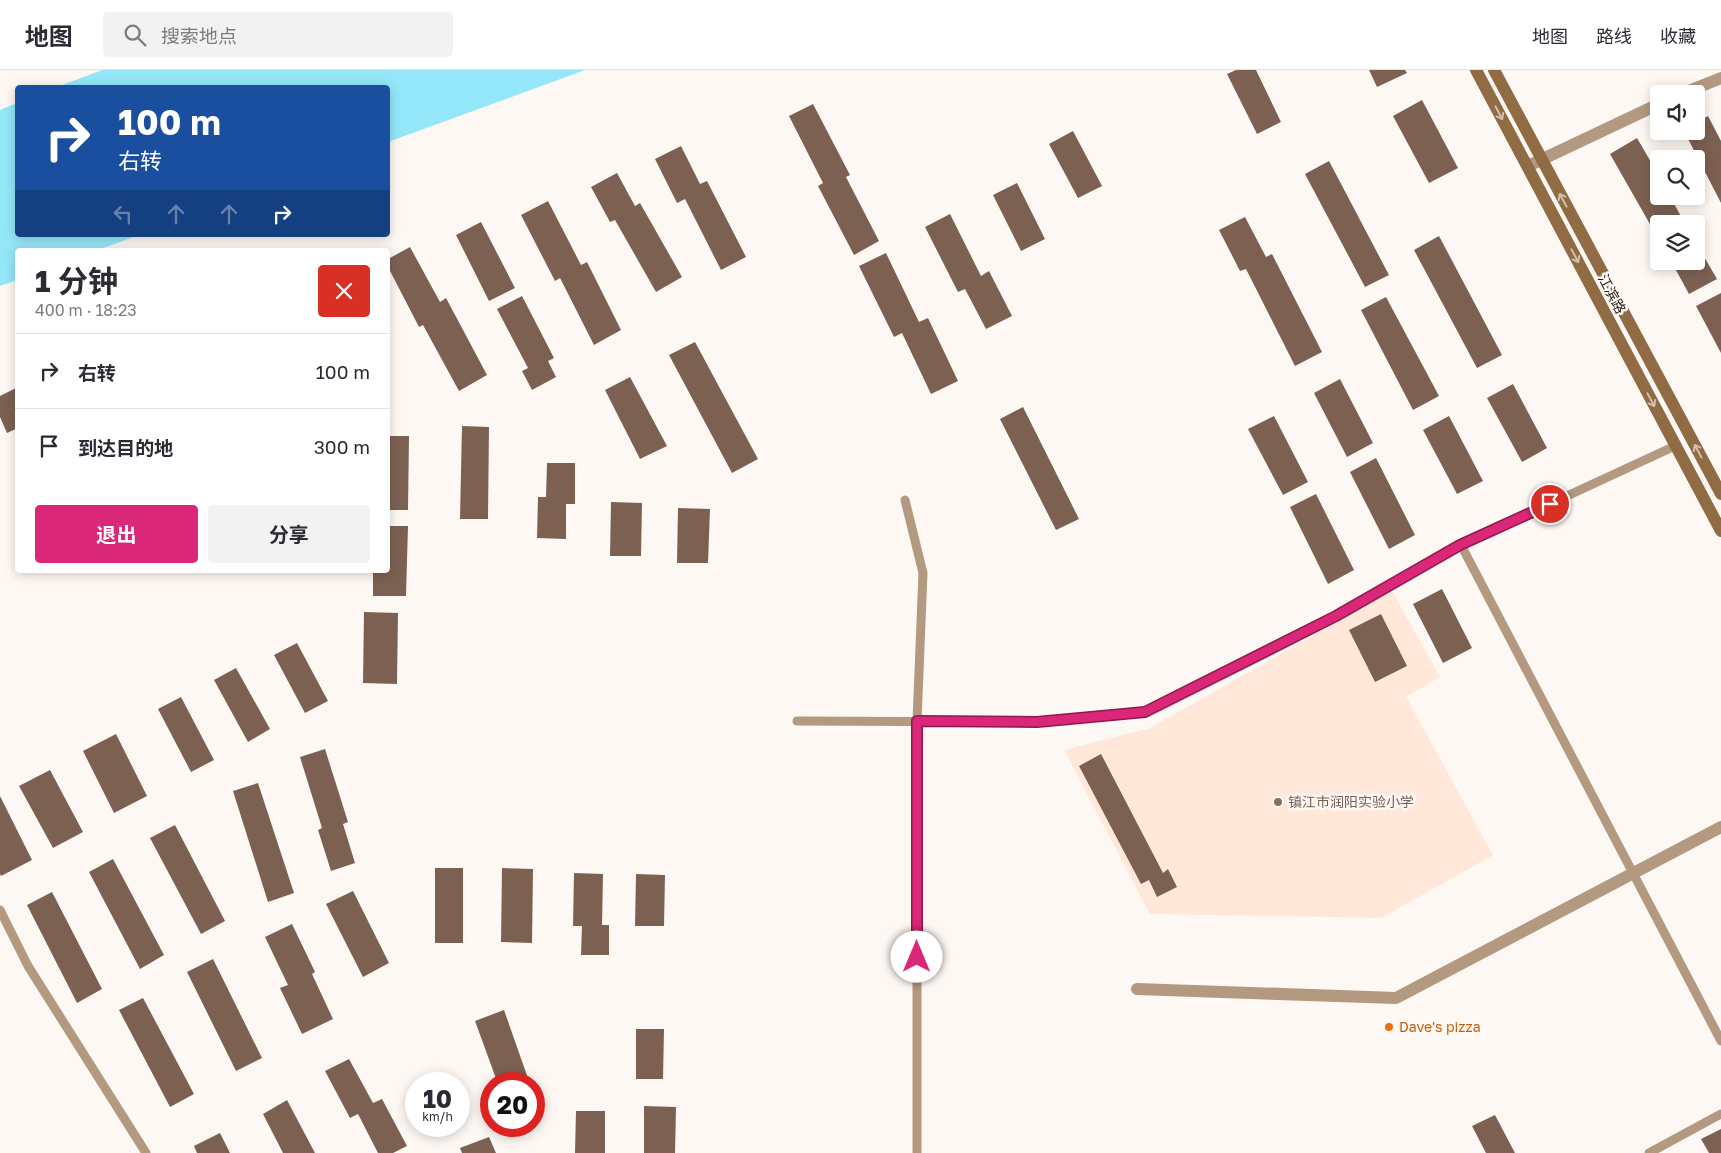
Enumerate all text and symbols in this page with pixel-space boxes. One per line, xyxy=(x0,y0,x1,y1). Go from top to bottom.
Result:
search box xyxy=(103,12,453,57)
text: 地图 xyxy=(25,21,73,50)
icon: search xyxy=(121,21,149,49)
text: 搜索地点 xyxy=(161,24,237,47)
text: 地图 xyxy=(1532,25,1568,47)
text: 路线 xyxy=(1596,25,1632,47)
text: 收藏 xyxy=(1660,25,1696,47)
map controls xyxy=(1650,85,1705,270)
button: sound xyxy=(1650,85,1705,140)
text: 100 m xyxy=(118,101,221,143)
icon: right xyxy=(35,105,100,170)
one-way arrow xyxy=(1495,105,1504,120)
text: 右转 xyxy=(118,147,162,174)
button: search xyxy=(1650,150,1705,205)
one-way arrow xyxy=(1558,193,1567,208)
icon: left xyxy=(109,200,137,228)
icon: ahead xyxy=(162,200,190,228)
icon: ahead xyxy=(215,200,243,228)
icon: right xyxy=(268,200,296,228)
button: layers xyxy=(1650,215,1705,270)
one-way arrow xyxy=(1570,249,1580,264)
text: 1 分钟 xyxy=(35,263,118,299)
button: close xyxy=(318,265,370,317)
street label: 江滨路 xyxy=(1595,271,1630,316)
text: 400 m · 18:23 xyxy=(35,300,137,320)
icon: right xyxy=(35,357,63,385)
text: 100 m xyxy=(316,360,370,383)
text: 右转 xyxy=(78,361,116,384)
one-way arrow xyxy=(1647,392,1656,407)
icon: arrive xyxy=(35,432,63,460)
text: 300 m xyxy=(314,435,370,458)
text: 到达目的地 xyxy=(78,436,173,459)
one-way arrow xyxy=(1693,444,1702,459)
pin xyxy=(1529,483,1571,525)
icon: arrive xyxy=(1536,490,1564,518)
button: 退出 xyxy=(35,505,198,563)
button: 分享 xyxy=(208,505,370,563)
place label: 镇江市润阳实验小学 xyxy=(1288,793,1414,810)
marker: 镇江市润阳实验小学 xyxy=(1272,796,1284,808)
position arrow xyxy=(890,930,942,982)
place label: Dave's pizza xyxy=(1399,1018,1481,1035)
marker: Dave's pizza xyxy=(1383,1021,1395,1033)
speed limit sign: 20 xyxy=(480,1072,545,1137)
text: 10 xyxy=(423,1083,452,1114)
text: km/h xyxy=(422,1109,453,1124)

